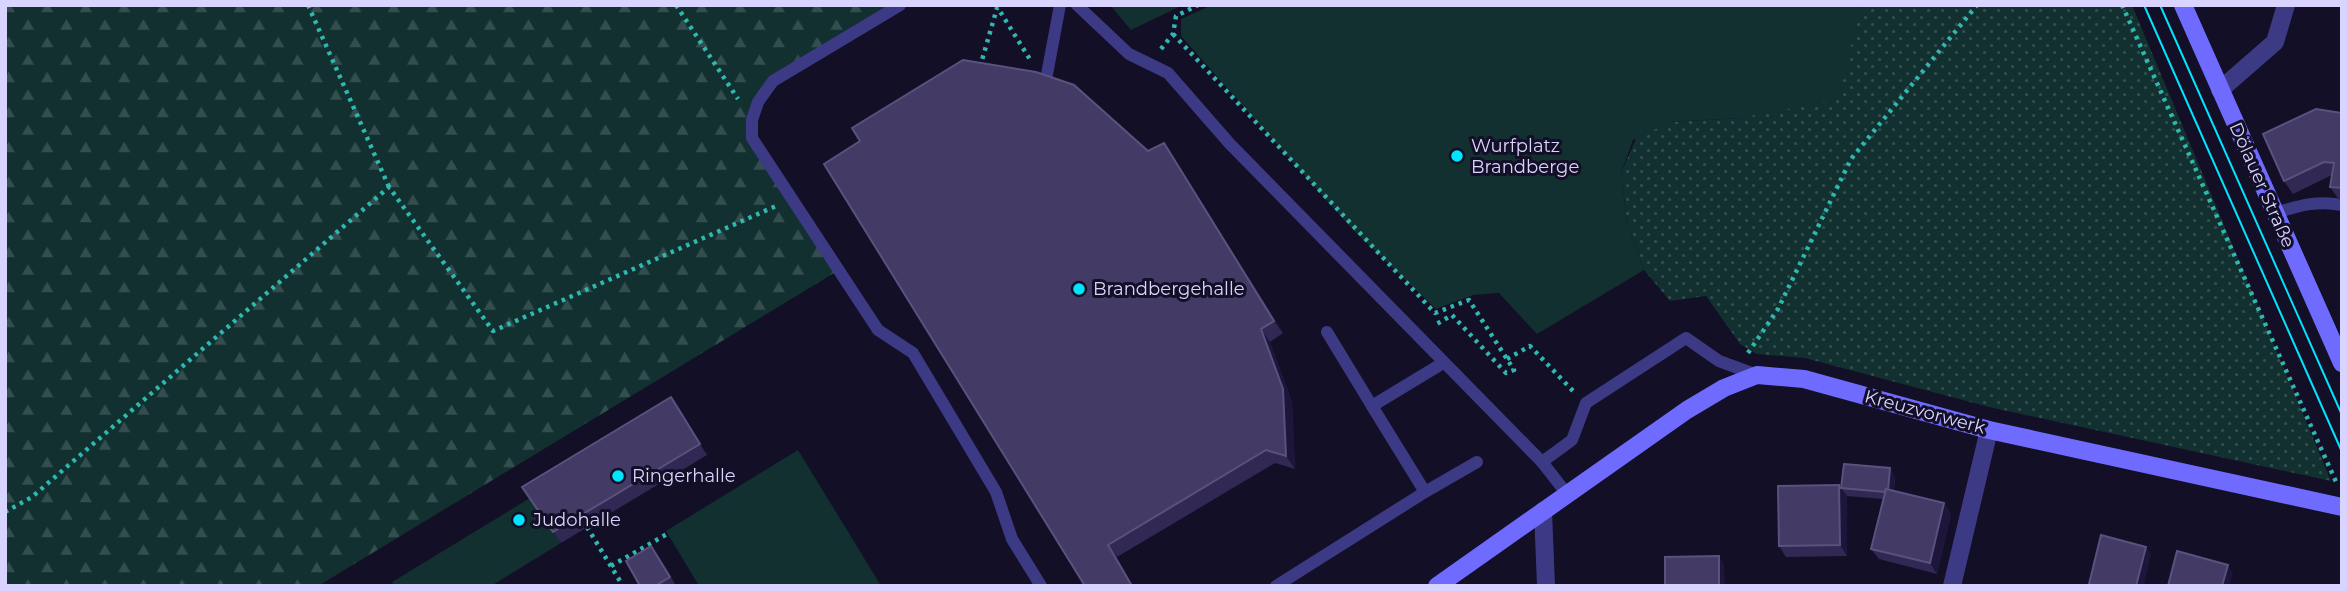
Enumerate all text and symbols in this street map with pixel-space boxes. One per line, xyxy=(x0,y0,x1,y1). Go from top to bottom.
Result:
street label: Dölauer Straße xyxy=(2225,119,2300,251)
place label: Wurfplatz Brandberge xyxy=(1471,135,1579,178)
marker: Wurfplatz Brandberge xyxy=(1449,148,1465,164)
place label: Brandbergehalle xyxy=(1093,278,1245,300)
marker: Brandbergehalle xyxy=(1071,281,1087,297)
street label: Kreuzvorwerk xyxy=(1862,385,1988,439)
place label: Ringerhalle xyxy=(632,465,736,487)
marker: Ringerhalle xyxy=(610,468,626,484)
place label: Judohalle xyxy=(532,509,621,531)
marker: Judohalle xyxy=(511,512,527,528)

